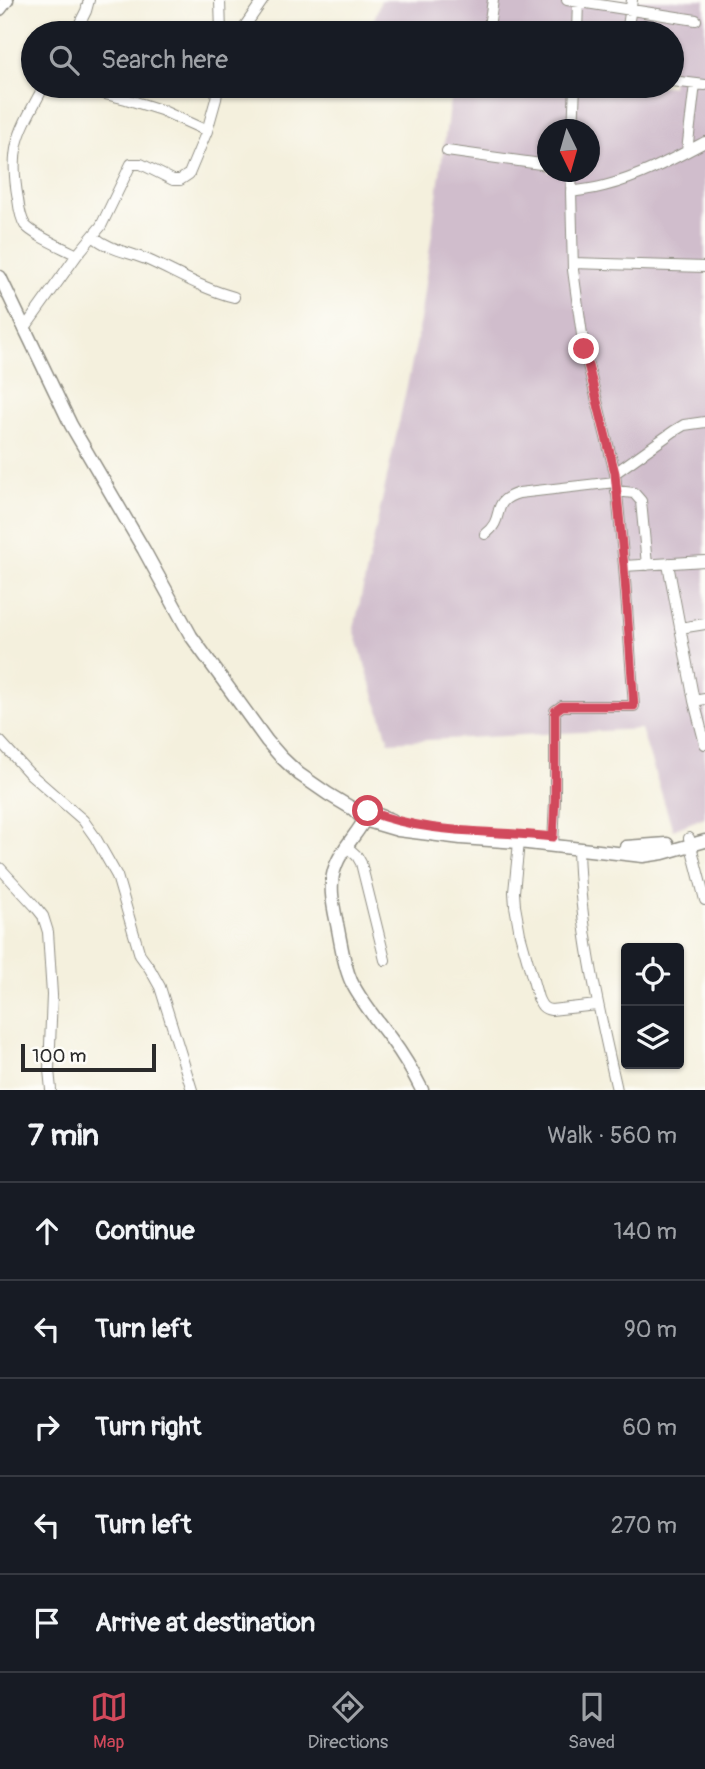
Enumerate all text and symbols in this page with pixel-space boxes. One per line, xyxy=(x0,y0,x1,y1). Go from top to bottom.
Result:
search box xyxy=(21,21,684,98)
icon: search xyxy=(45,41,83,79)
text: Search here xyxy=(101,44,228,76)
north arrow xyxy=(537,119,600,182)
route end xyxy=(568,333,599,364)
route start xyxy=(352,795,383,826)
map controls xyxy=(621,943,684,1069)
button: locate xyxy=(621,943,684,1006)
button: layers xyxy=(621,1006,684,1069)
scale bar xyxy=(21,1041,156,1073)
text: 100 m xyxy=(32,1044,86,1068)
text: 7 min xyxy=(28,1117,99,1154)
text: Walk · 560 m xyxy=(547,1121,677,1150)
icon: ahead xyxy=(28,1212,66,1250)
text: Continue xyxy=(95,1215,195,1247)
text: 140 m xyxy=(614,1217,677,1246)
icon: left xyxy=(28,1310,66,1348)
text: Turn left xyxy=(95,1313,191,1345)
text: 90 m xyxy=(624,1315,677,1344)
icon: right xyxy=(28,1408,66,1446)
text: Turn right xyxy=(95,1411,201,1443)
text: 60 m xyxy=(622,1413,677,1442)
icon: left xyxy=(28,1506,66,1544)
text: Turn left xyxy=(95,1509,191,1541)
text: 270 m xyxy=(611,1511,677,1540)
icon: arrive xyxy=(28,1604,66,1642)
text: Arrive at destination xyxy=(95,1607,315,1639)
tab: Map xyxy=(90,1688,128,1754)
tab: Directions xyxy=(308,1688,388,1754)
tab: Saved xyxy=(568,1688,615,1754)

